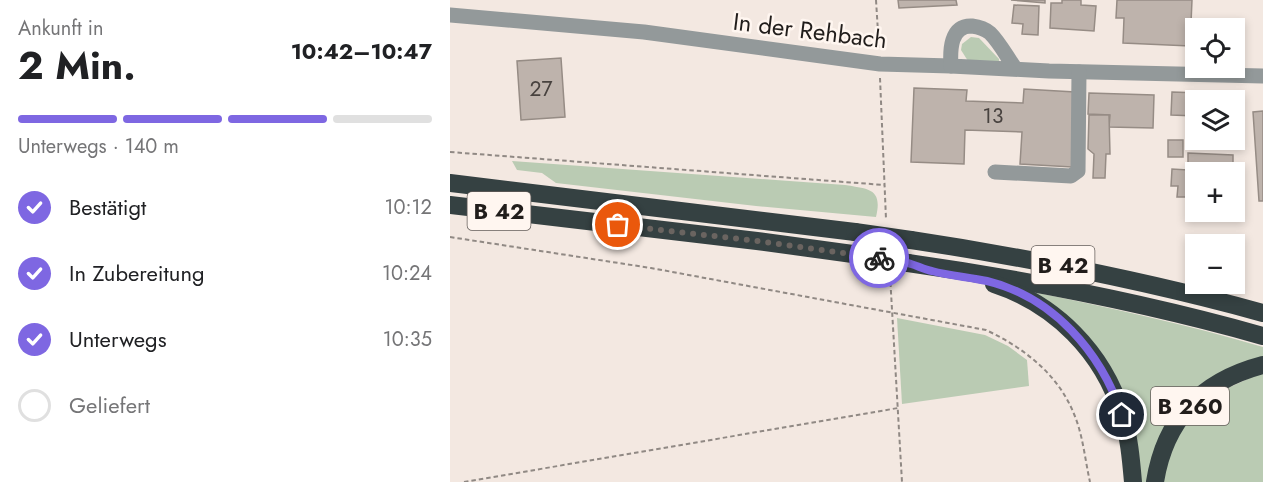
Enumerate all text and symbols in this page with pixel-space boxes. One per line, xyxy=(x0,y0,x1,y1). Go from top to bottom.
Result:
street label: In der Rehbach xyxy=(731,4,889,57)
text: Ankunft in xyxy=(18,14,104,43)
map controls xyxy=(1185,18,1245,294)
button: locate xyxy=(1185,18,1245,78)
text: 10:42–10:47 xyxy=(291,35,432,67)
text: 2 Min. xyxy=(18,37,136,94)
house number: 27 xyxy=(530,74,552,104)
button: layers xyxy=(1185,90,1245,150)
house number: 13 xyxy=(983,101,1003,131)
text: Unterwegs · 140 m xyxy=(18,132,179,161)
button: + xyxy=(1185,162,1245,222)
icon: check xyxy=(18,191,51,224)
text: Bestätigt xyxy=(69,191,146,223)
road number: B 42 xyxy=(467,192,530,230)
text: 10:12 xyxy=(385,193,432,222)
pin xyxy=(592,199,643,250)
icon: bag xyxy=(601,208,634,241)
courier xyxy=(849,228,909,288)
button: − xyxy=(1185,234,1245,294)
icon: bike xyxy=(863,242,896,275)
road number: B 42 xyxy=(1032,246,1094,284)
icon: check xyxy=(18,257,51,290)
text: In Zubereitung xyxy=(69,257,204,289)
text: 10:24 xyxy=(382,259,432,288)
icon: check xyxy=(18,323,51,356)
text: Unterwegs xyxy=(69,323,167,355)
text: 10:35 xyxy=(383,325,432,354)
road number: B 260 xyxy=(1151,387,1229,425)
text: Geliefert xyxy=(69,389,150,421)
pin xyxy=(1096,389,1147,440)
icon: home xyxy=(1105,398,1138,431)

